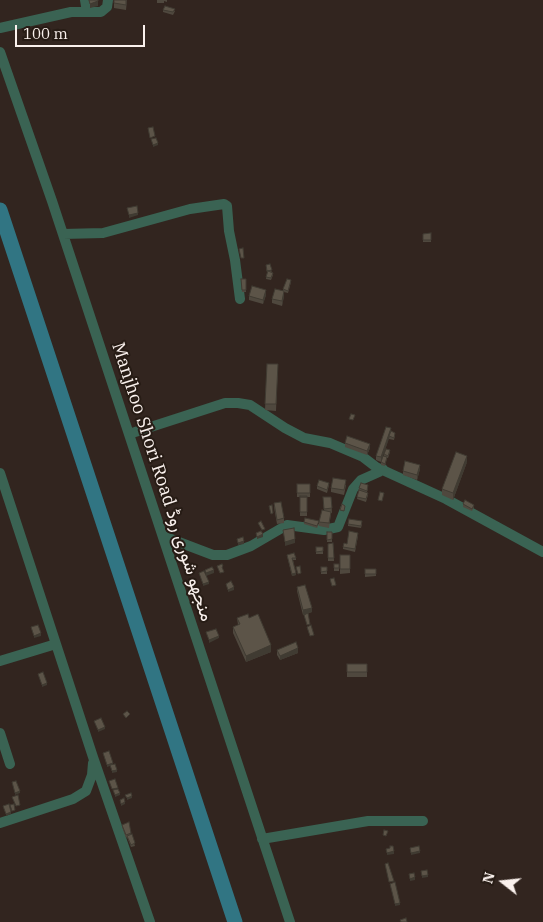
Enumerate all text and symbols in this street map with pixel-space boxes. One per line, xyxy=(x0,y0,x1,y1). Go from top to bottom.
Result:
scale bar xyxy=(18,15,148,47)
text: 100 m xyxy=(23,24,68,43)
street label: Manjhoo Shori Road منجھو شوری روڈ xyxy=(107,340,217,624)
north arrow xyxy=(478,857,528,907)
text: N xyxy=(478,870,499,886)

